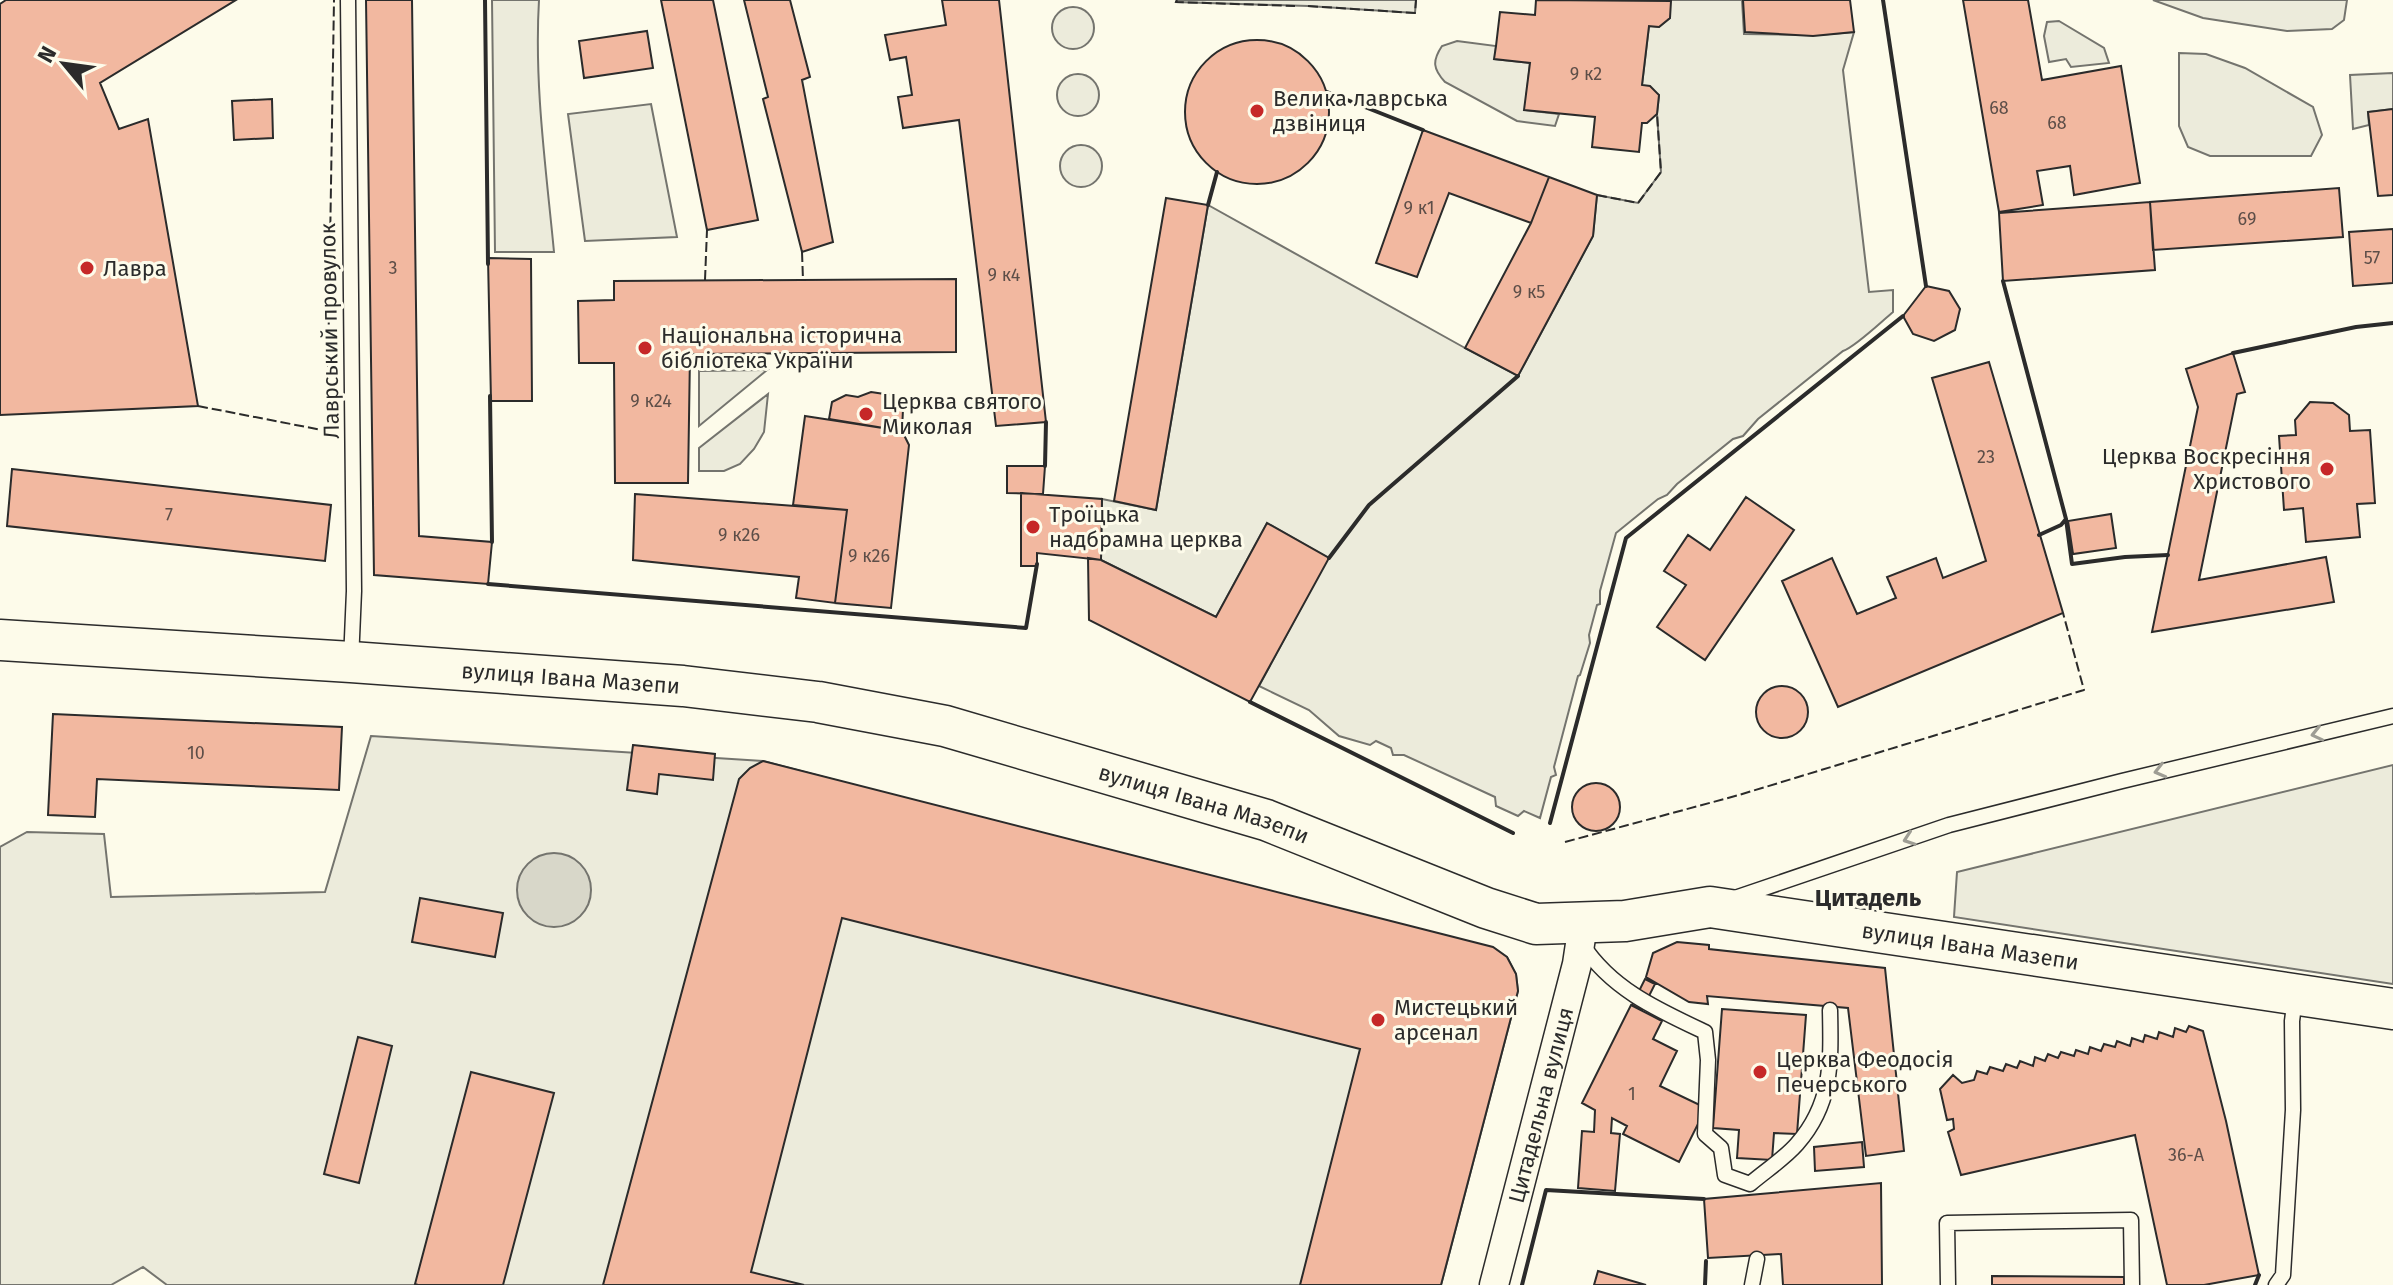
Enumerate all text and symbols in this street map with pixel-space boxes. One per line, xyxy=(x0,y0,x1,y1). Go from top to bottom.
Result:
north arrow xyxy=(24,24,104,104)
text: N xyxy=(32,42,62,67)
house number: 9 к2 xyxy=(1570,63,1602,85)
place label: Велика лаврська дзвіниця xyxy=(1273,85,1448,137)
house number: 68 xyxy=(1989,97,2009,119)
marker: Велика лаврська дзвіниця xyxy=(1248,102,1266,120)
house number: 68 xyxy=(2047,112,2067,134)
house number: 9 к1 xyxy=(1403,197,1435,219)
house number: 69 xyxy=(2238,208,2256,230)
street label: Лаврський провулок xyxy=(314,222,345,439)
house number: 57 xyxy=(2364,247,2380,269)
place label: Лавра xyxy=(103,255,167,282)
house number: 3 xyxy=(389,257,397,279)
marker: Лавра xyxy=(78,259,96,277)
house number: 9 к4 xyxy=(988,264,1021,286)
house number: 9 к5 xyxy=(1513,281,1545,303)
place label: Національна історична бібліотека України xyxy=(661,322,902,374)
marker: Національна історична бібліотека України xyxy=(636,339,654,357)
place label: Церква святого Миколая xyxy=(882,388,1042,440)
house number: 9 к24 xyxy=(630,390,672,412)
marker: Церква святого Миколая xyxy=(857,405,875,423)
place label: Церква Воскресіння Христового xyxy=(2102,443,2311,495)
house number: 23 xyxy=(1977,446,1995,468)
marker: Церква Воскресіння Христового xyxy=(2318,460,2336,478)
place label: Троїцька надбрамна церква xyxy=(1049,501,1243,553)
house number: 7 xyxy=(165,504,173,526)
marker: Троїцька надбрамна церква xyxy=(1024,518,1042,536)
house number: 9 к26 xyxy=(718,524,760,546)
house number: 9 к26 xyxy=(848,545,890,567)
street label: вулиця Івана Мазепи xyxy=(460,657,681,700)
one-way arrow xyxy=(2311,725,2324,742)
house number: 10 xyxy=(187,742,205,764)
street label: вулиця Івана Мазепи xyxy=(1095,759,1313,850)
one-way arrow xyxy=(2154,762,2168,779)
one-way arrow xyxy=(1903,829,1917,845)
district label: Цитадель xyxy=(1815,884,1922,912)
street label: вулиця Івана Мазепи xyxy=(1860,917,2081,976)
place label: Мистецький арсенал xyxy=(1394,994,1518,1046)
street label: Цитадельна вулиця xyxy=(1503,1004,1579,1206)
marker: Мистецький арсенал xyxy=(1369,1011,1387,1029)
place label: Церква Феодосія Печерського xyxy=(1776,1046,1954,1098)
marker: Церква Феодосія Печерського xyxy=(1751,1063,1769,1081)
house number: 1 xyxy=(1628,1083,1636,1105)
house number: 36-А xyxy=(2168,1144,2205,1166)

